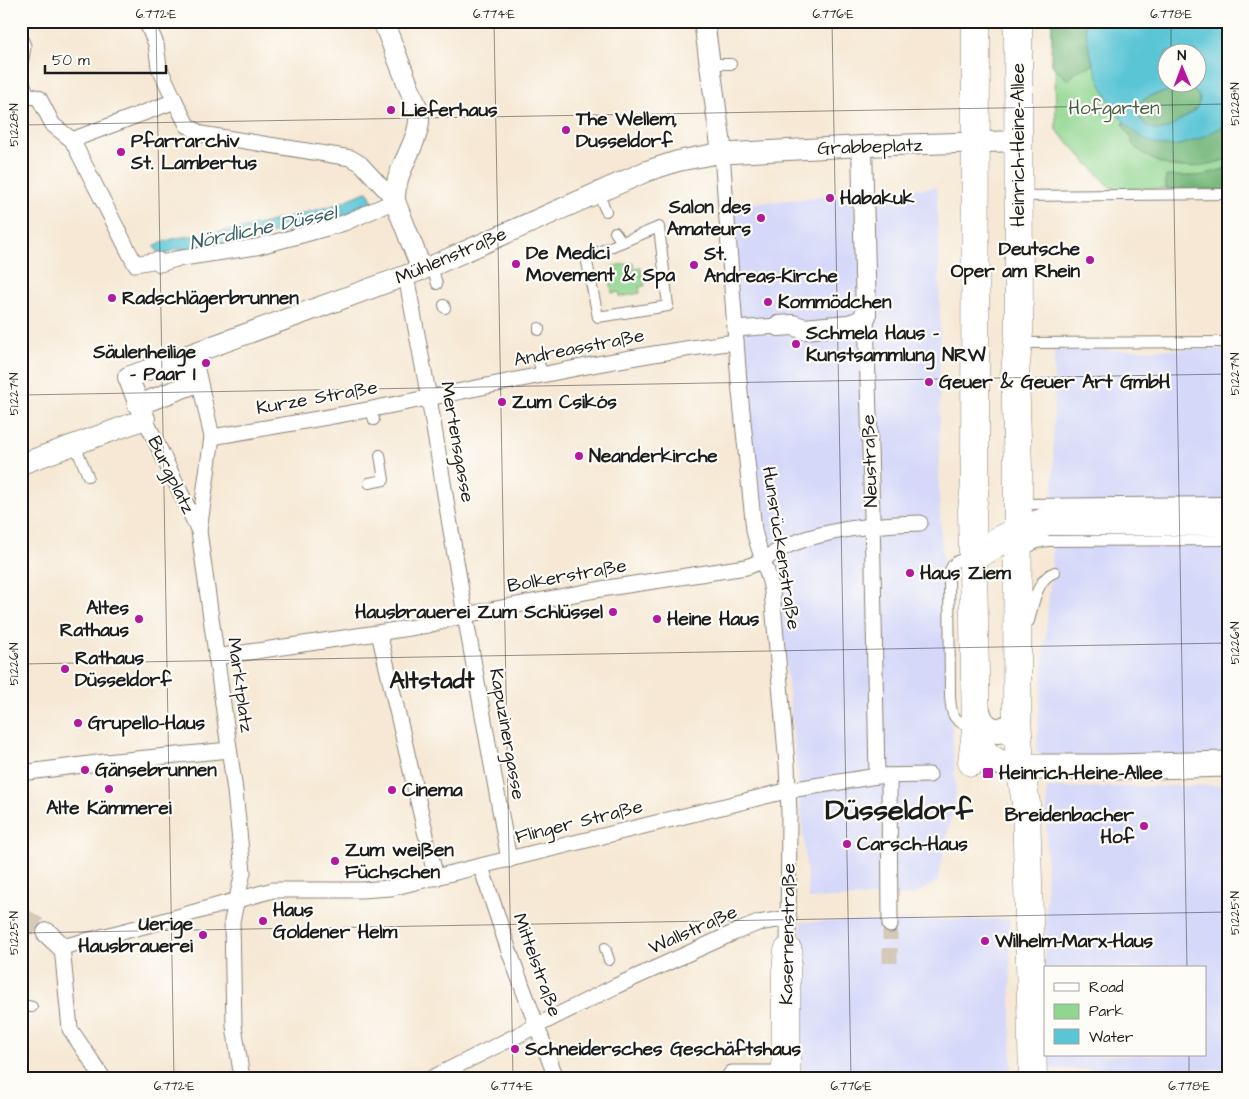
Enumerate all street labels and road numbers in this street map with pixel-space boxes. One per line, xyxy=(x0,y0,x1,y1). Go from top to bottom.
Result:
street label: Heinrich-Heine-Allee xyxy=(1005,63,1032,227)
street label: Grabbeplatz xyxy=(817,132,924,162)
street label: Mühlenstraße xyxy=(391,220,511,292)
street label: Andreasstraße xyxy=(511,322,647,374)
street label: Kurze Straße xyxy=(254,374,380,422)
street label: Mertensgasse xyxy=(432,379,481,505)
street label: Neustraße xyxy=(855,414,885,508)
street label: Burgplatz xyxy=(140,431,202,520)
street label: Hunsrückenstraße xyxy=(755,464,807,632)
street label: Bolkerstraße xyxy=(505,552,629,600)
street label: Marktplatz xyxy=(220,636,260,735)
street label: Kapuzinergasse xyxy=(481,666,532,802)
street label: Flinger Straße xyxy=(512,793,646,852)
street label: Kasernenstraße xyxy=(773,863,803,1005)
street label: Wallstraße xyxy=(644,898,742,962)
street label: Mittelstraße xyxy=(506,909,568,1021)

